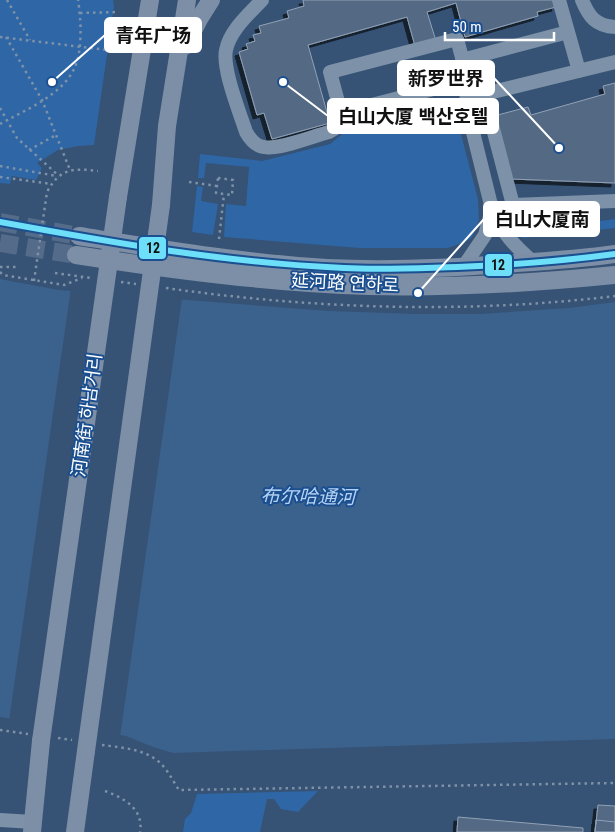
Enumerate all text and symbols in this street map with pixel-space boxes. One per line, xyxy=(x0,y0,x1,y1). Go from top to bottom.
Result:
scale bar xyxy=(445,10,554,42)
callout: 青年广场 xyxy=(105,18,201,52)
text: 50 m xyxy=(452,18,482,36)
text: 青年广场 xyxy=(115,24,191,47)
callout: 新罗世界 xyxy=(398,61,494,95)
text: 新罗世界 xyxy=(408,67,484,90)
callout: 白山大厦 백산호텔 xyxy=(328,99,498,133)
text: 白山大厦 백산호텔 xyxy=(338,105,488,128)
callout: 白山大厦南 xyxy=(484,202,599,236)
text: 白山大厦南 xyxy=(494,208,590,231)
line badge: 12 xyxy=(138,236,167,260)
text: 12 xyxy=(146,240,160,256)
line badge: 12 xyxy=(484,253,513,277)
text: 12 xyxy=(491,257,505,273)
street label: 延河路 연하로 xyxy=(291,269,399,296)
street label: 河南街 하남거리 xyxy=(67,352,106,478)
water label: 布尔哈通河 xyxy=(260,484,360,509)

